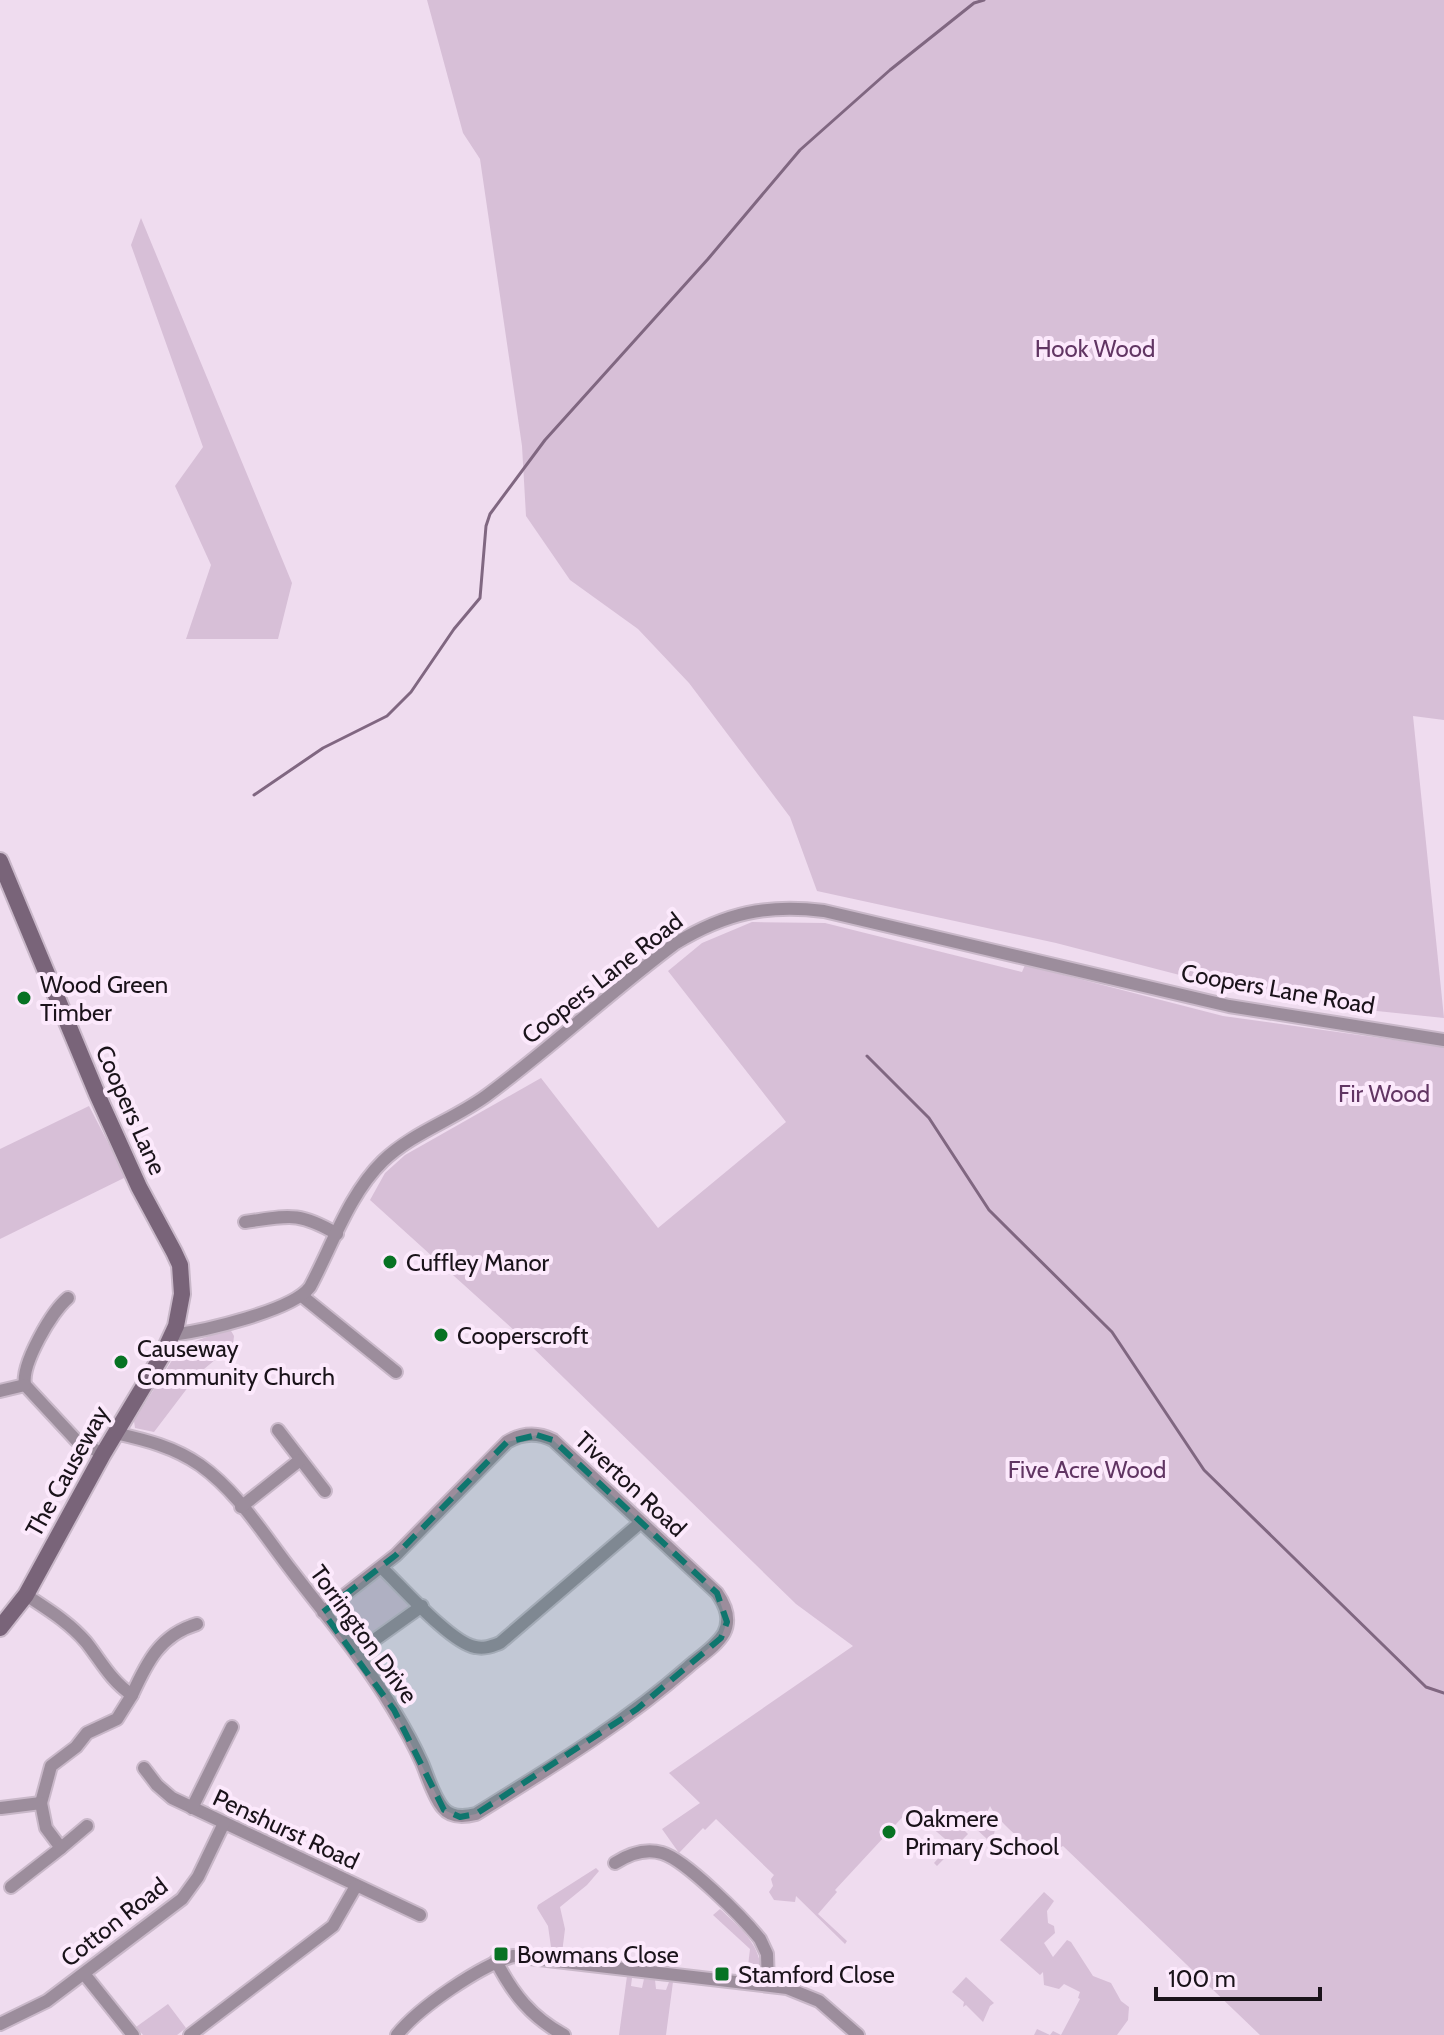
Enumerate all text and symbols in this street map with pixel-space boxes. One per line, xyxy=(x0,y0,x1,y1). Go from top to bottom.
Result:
park label: Hook Wood xyxy=(1035,334,1155,363)
street label: Coopers Lane Road xyxy=(516,906,688,1050)
street label: Coopers Lane Road xyxy=(1179,958,1377,1020)
place label: Wood Green Timber xyxy=(40,970,168,1027)
marker: Wood Green Timber xyxy=(15,989,33,1007)
street label: Coopers Lane xyxy=(90,1041,172,1179)
park label: Fir Wood xyxy=(1338,1079,1430,1108)
place label: Cuffley Manor xyxy=(406,1248,550,1277)
marker: Cuffley Manor xyxy=(381,1253,399,1271)
place label: Cooperscroft xyxy=(457,1321,588,1350)
marker: Cooperscroft xyxy=(432,1326,450,1344)
place label: Causeway Community Church xyxy=(137,1334,335,1391)
marker: Causeway Community Church xyxy=(112,1353,130,1371)
street label: The Causeway xyxy=(19,1401,115,1541)
street label: Tiverton Road xyxy=(569,1425,693,1543)
park label: Five Acre Wood xyxy=(1008,1455,1166,1484)
street label: Torrington Drive xyxy=(304,1559,424,1709)
street label: Penshurst Road xyxy=(208,1783,364,1875)
place label: Oakmere Primary School xyxy=(905,1804,1059,1861)
marker: Oakmere Primary School xyxy=(880,1823,898,1841)
street label: Cotton Road xyxy=(55,1871,173,1973)
place label: Bowmans Close xyxy=(517,1940,679,1969)
marker: Bowmans Close xyxy=(492,1945,510,1963)
scale bar xyxy=(1156,1951,1320,2001)
place label: Stamford Close xyxy=(738,1960,895,1989)
text: 100 m xyxy=(1168,1964,1236,1993)
marker: Stamford Close xyxy=(713,1965,731,1983)

